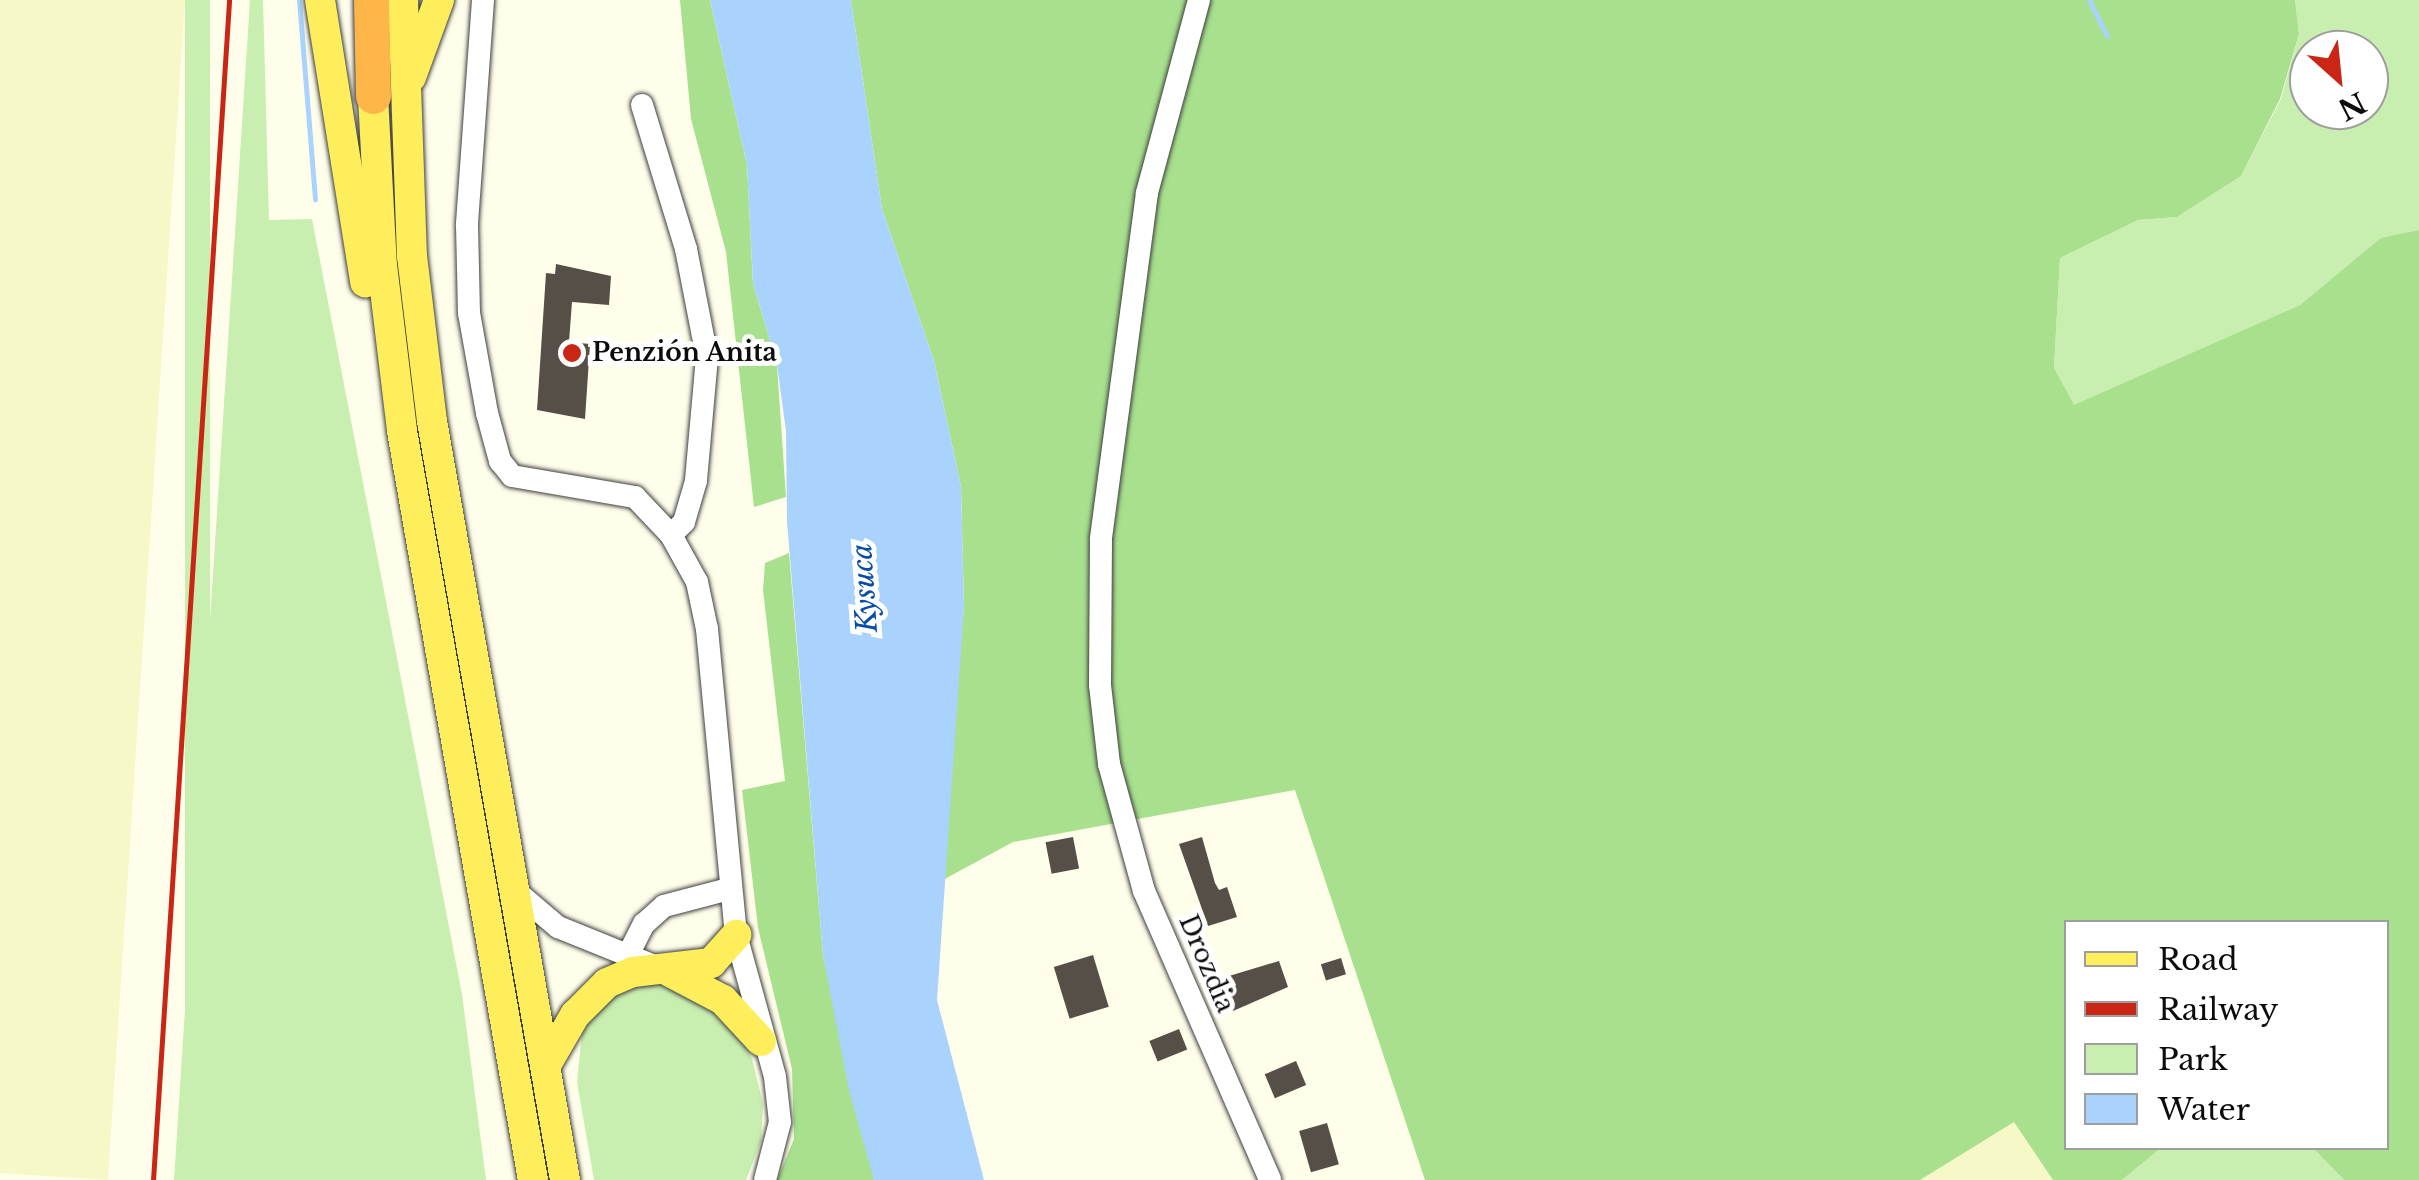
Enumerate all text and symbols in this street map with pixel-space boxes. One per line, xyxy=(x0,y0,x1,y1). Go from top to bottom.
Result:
north arrow xyxy=(2289,30,2389,130)
text: N xyxy=(2332,84,2372,127)
place label: Penzión Anita xyxy=(592,338,778,368)
marker: Penzión Anita xyxy=(561,342,583,364)
water label: Kysuca xyxy=(845,542,885,634)
street label: Drozdia xyxy=(1172,911,1240,1017)
legend xyxy=(2064,920,2389,1150)
text: Road xyxy=(2158,941,2238,978)
text: Railway xyxy=(2158,991,2278,1028)
text: Park xyxy=(2158,1041,2228,1078)
text: Water xyxy=(2158,1091,2250,1128)

